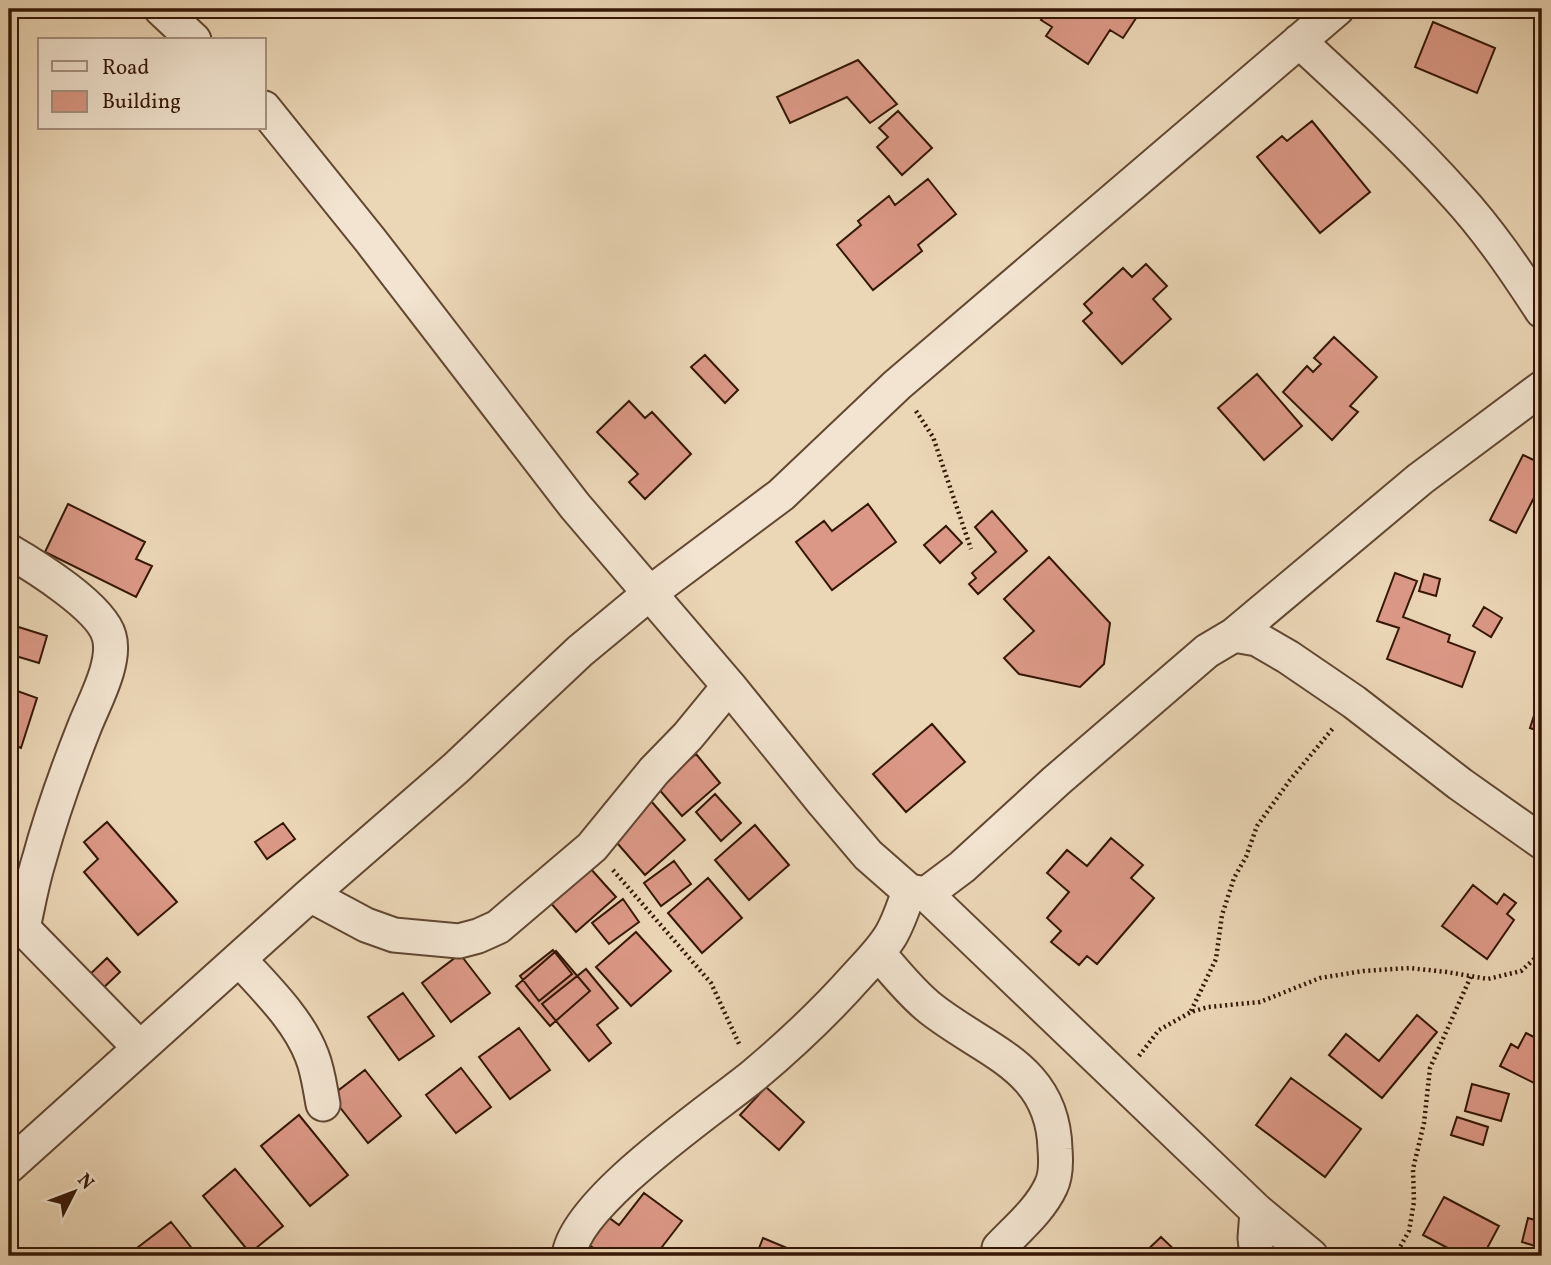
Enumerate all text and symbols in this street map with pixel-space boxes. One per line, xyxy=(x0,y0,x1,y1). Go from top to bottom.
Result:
legend xyxy=(38,38,266,130)
text: Road xyxy=(102,54,149,83)
text: Building xyxy=(102,88,181,117)
north arrow xyxy=(38,1156,108,1226)
text: N xyxy=(71,1168,100,1196)

